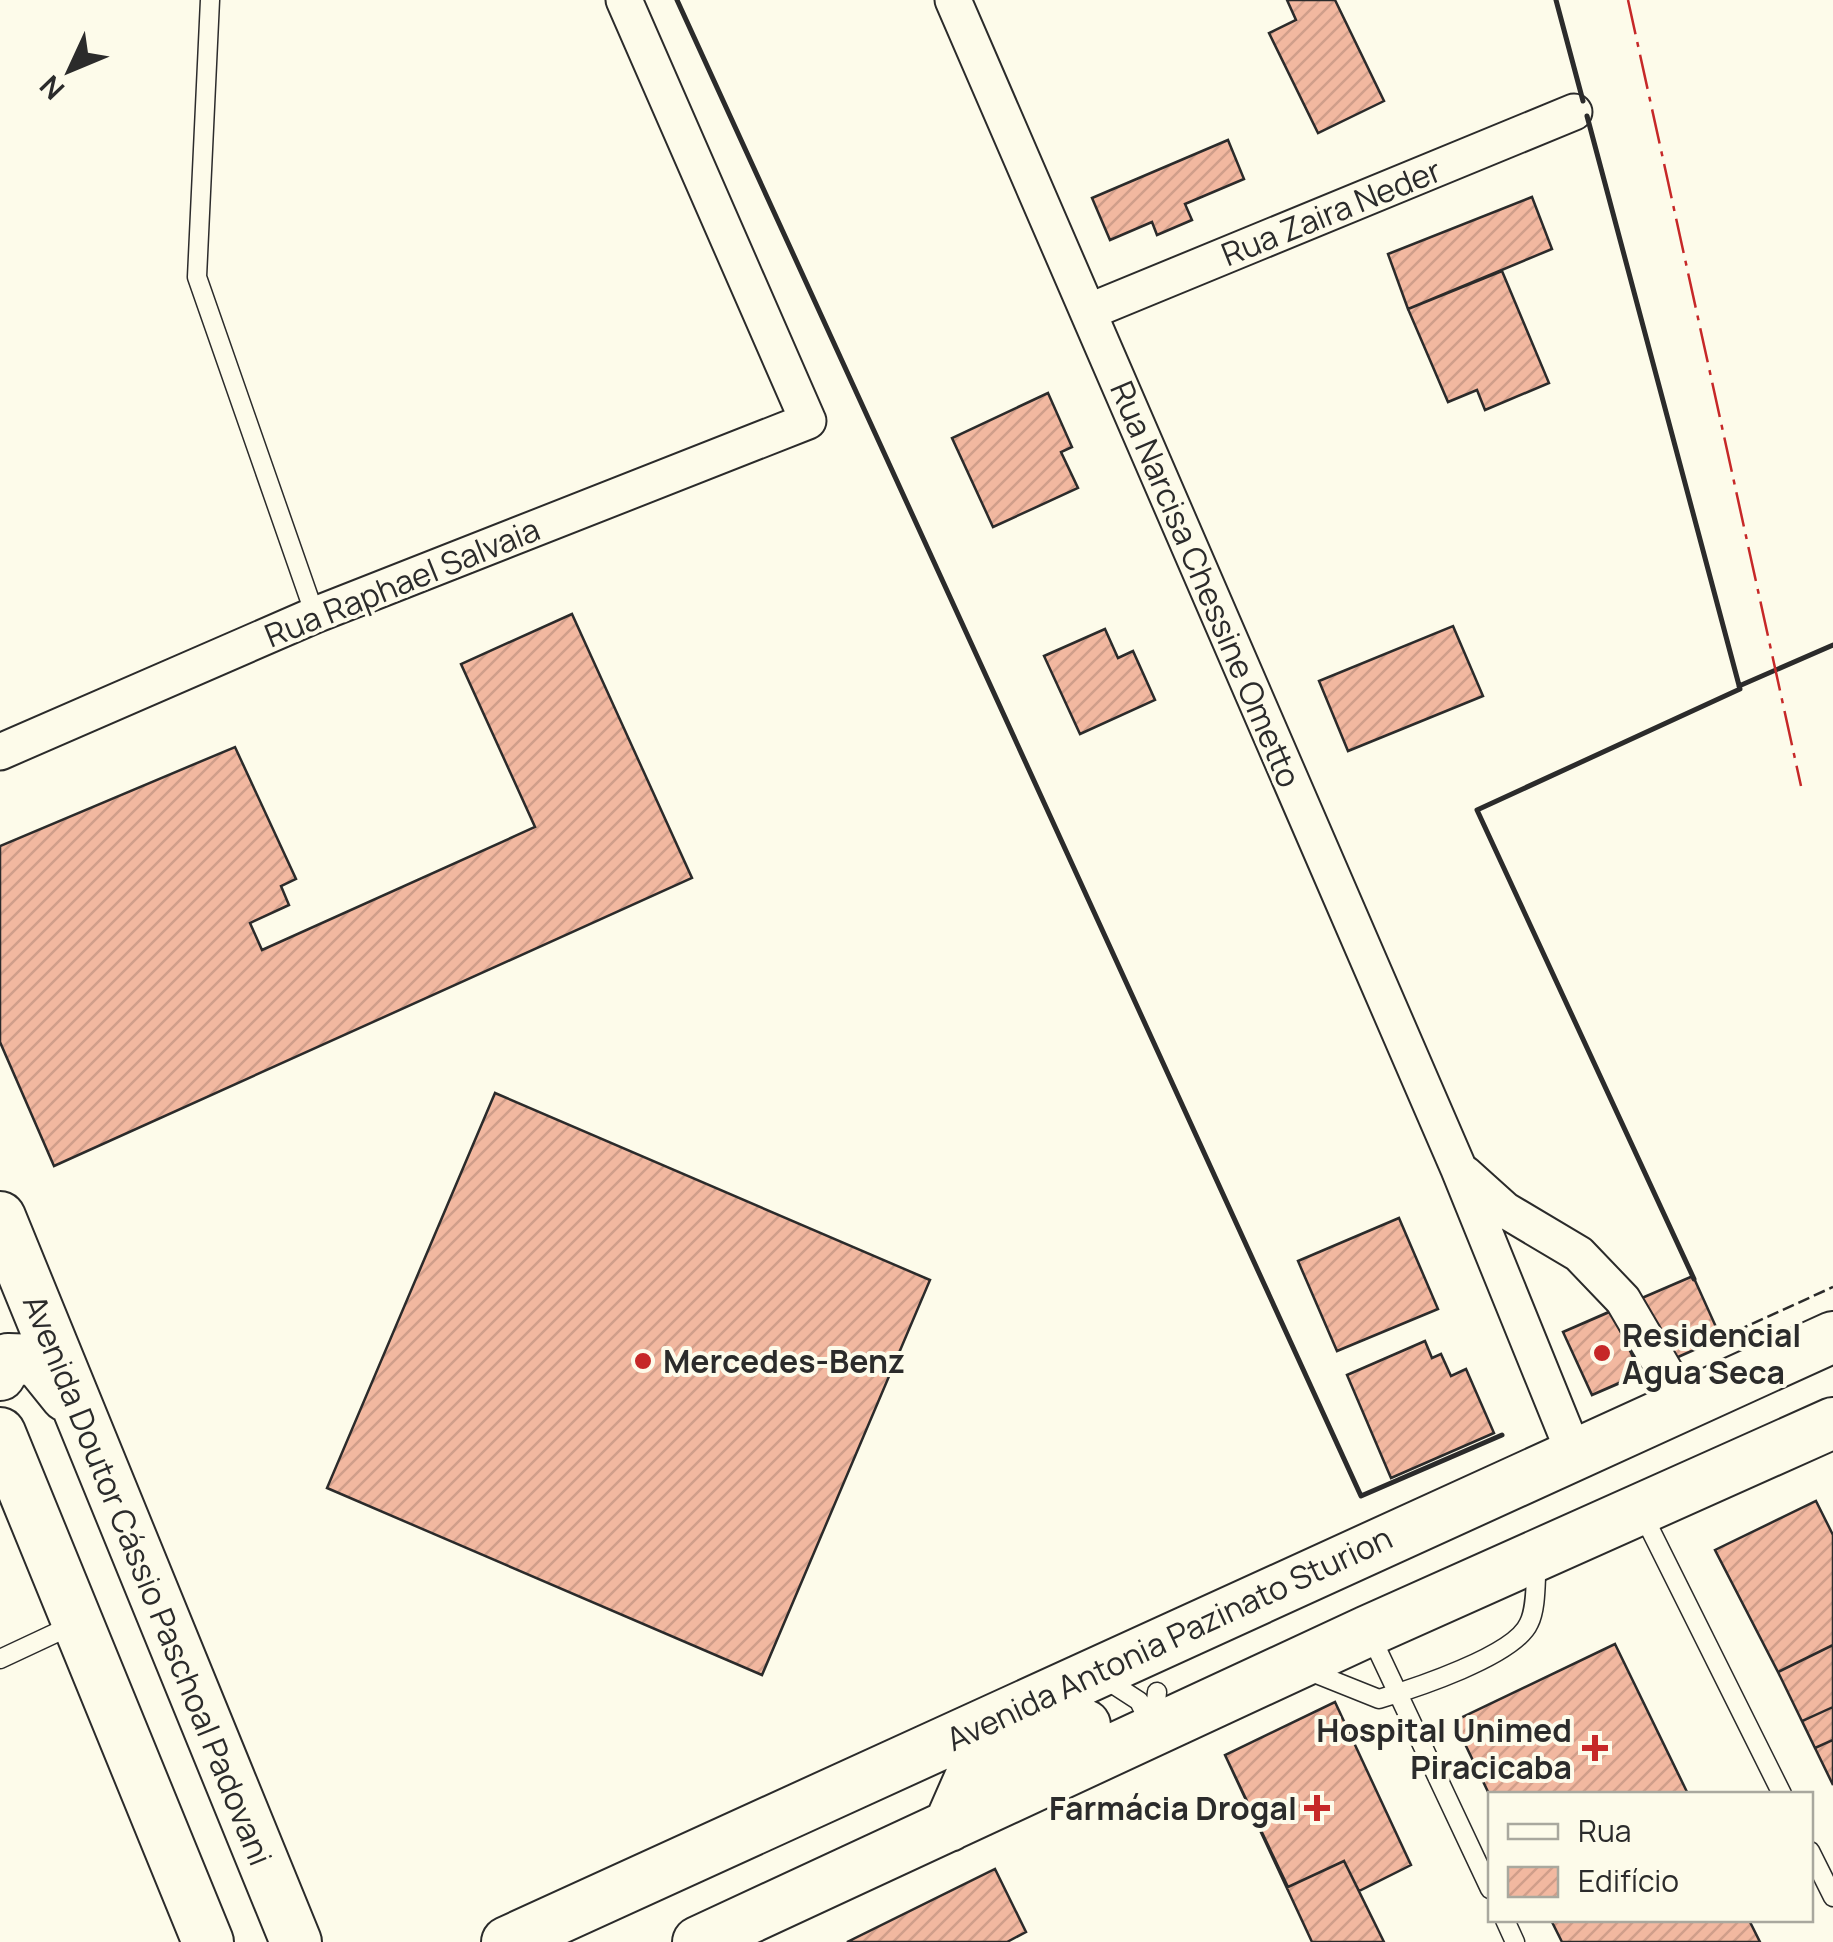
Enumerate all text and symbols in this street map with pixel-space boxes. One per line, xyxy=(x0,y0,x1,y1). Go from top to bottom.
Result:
north arrow xyxy=(20,20,120,120)
text: N xyxy=(31,68,72,108)
street label: Rua Zaira Neder xyxy=(1215,148,1447,276)
street label: Rua Narcisa Chessine Ometto xyxy=(1100,374,1312,794)
street label: Rua Raphael Salvaia xyxy=(258,507,546,657)
street label: Avenida Doutor Cássio Paschoal Padovani xyxy=(13,1288,283,1872)
place label: Residencial Agua Seca xyxy=(1622,1313,1801,1394)
place label: Mercedes-Benz xyxy=(663,1339,905,1383)
marker: Residencial Agua Seca xyxy=(1591,1342,1613,1364)
marker: Mercedes-Benz xyxy=(632,1350,654,1372)
street label: Avenida Antonia Pazinato Sturion xyxy=(939,1515,1399,1761)
place label: Hospital Unimed Piracicaba xyxy=(1316,1708,1572,1789)
marker: Hospital Unimed Piracicaba xyxy=(1582,1735,1608,1761)
place label: Farmácia Drogal xyxy=(1049,1786,1297,1830)
legend xyxy=(1488,1792,1813,1922)
marker: Farmácia Drogal xyxy=(1306,1797,1328,1819)
text: Rua xyxy=(1578,1810,1631,1851)
text: Edifício xyxy=(1578,1860,1679,1901)

